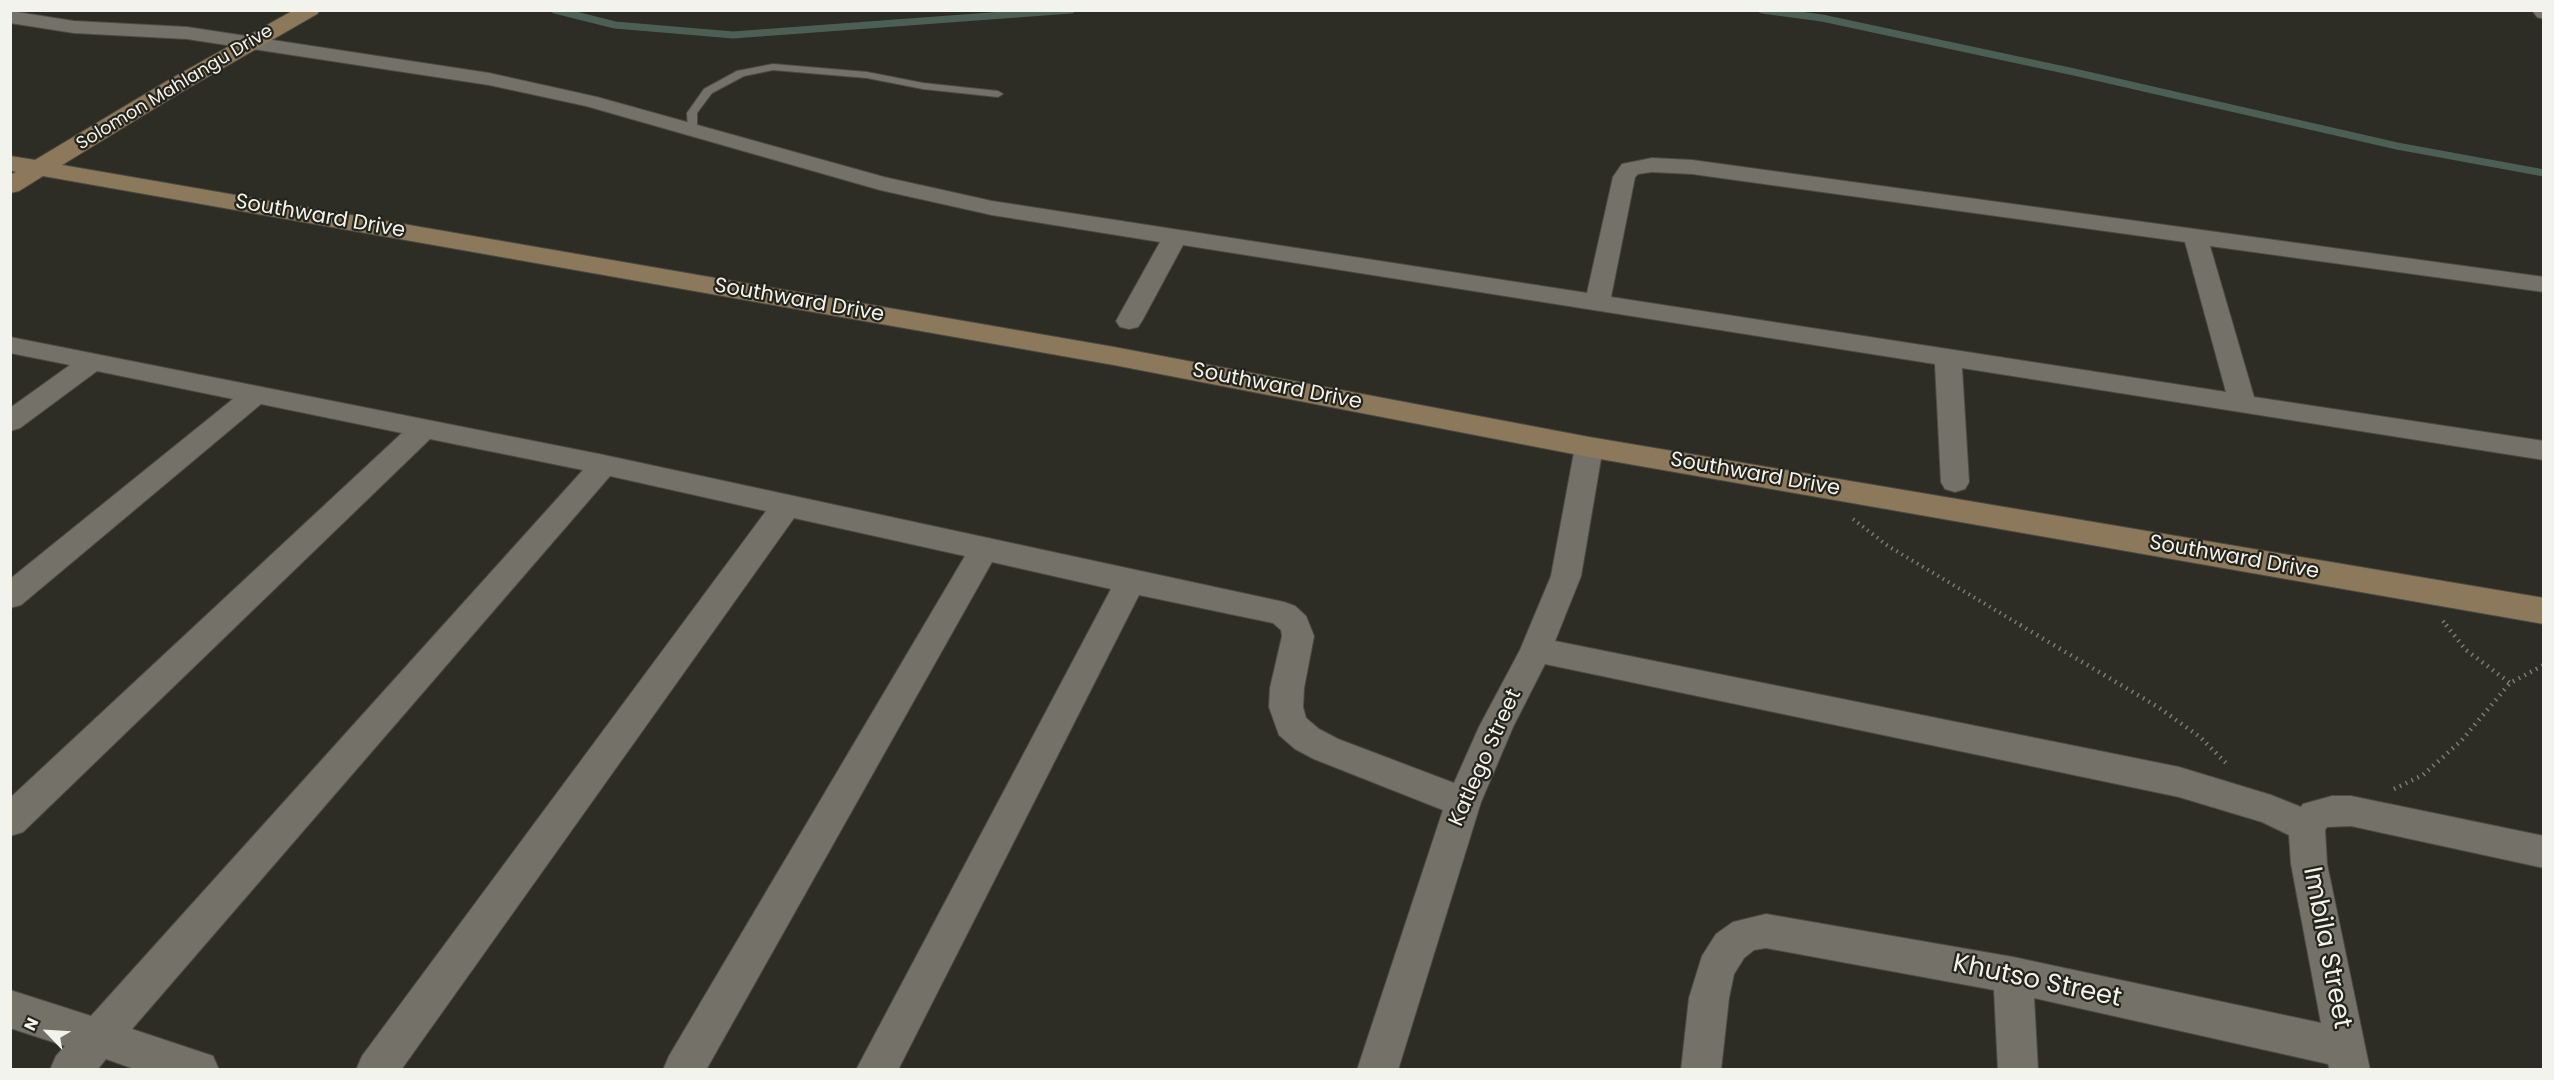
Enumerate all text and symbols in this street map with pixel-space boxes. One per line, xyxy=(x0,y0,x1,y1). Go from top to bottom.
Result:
street label: Solomon Mahlangu Drive xyxy=(73,21,277,155)
street label: Southward Drive xyxy=(233,190,407,244)
street label: Southward Drive xyxy=(712,274,886,328)
street label: Southward Drive xyxy=(1190,358,1364,416)
street label: Southward Drive xyxy=(1668,448,1842,502)
street label: Southward Drive xyxy=(2147,531,2321,585)
street label: Katlego Street xyxy=(1445,686,1527,830)
street label: Imbila Street xyxy=(2295,864,2357,1032)
street label: Khutso Street xyxy=(1950,949,2124,1015)
north arrow xyxy=(18,1002,78,1062)
text: N xyxy=(18,1014,44,1035)

